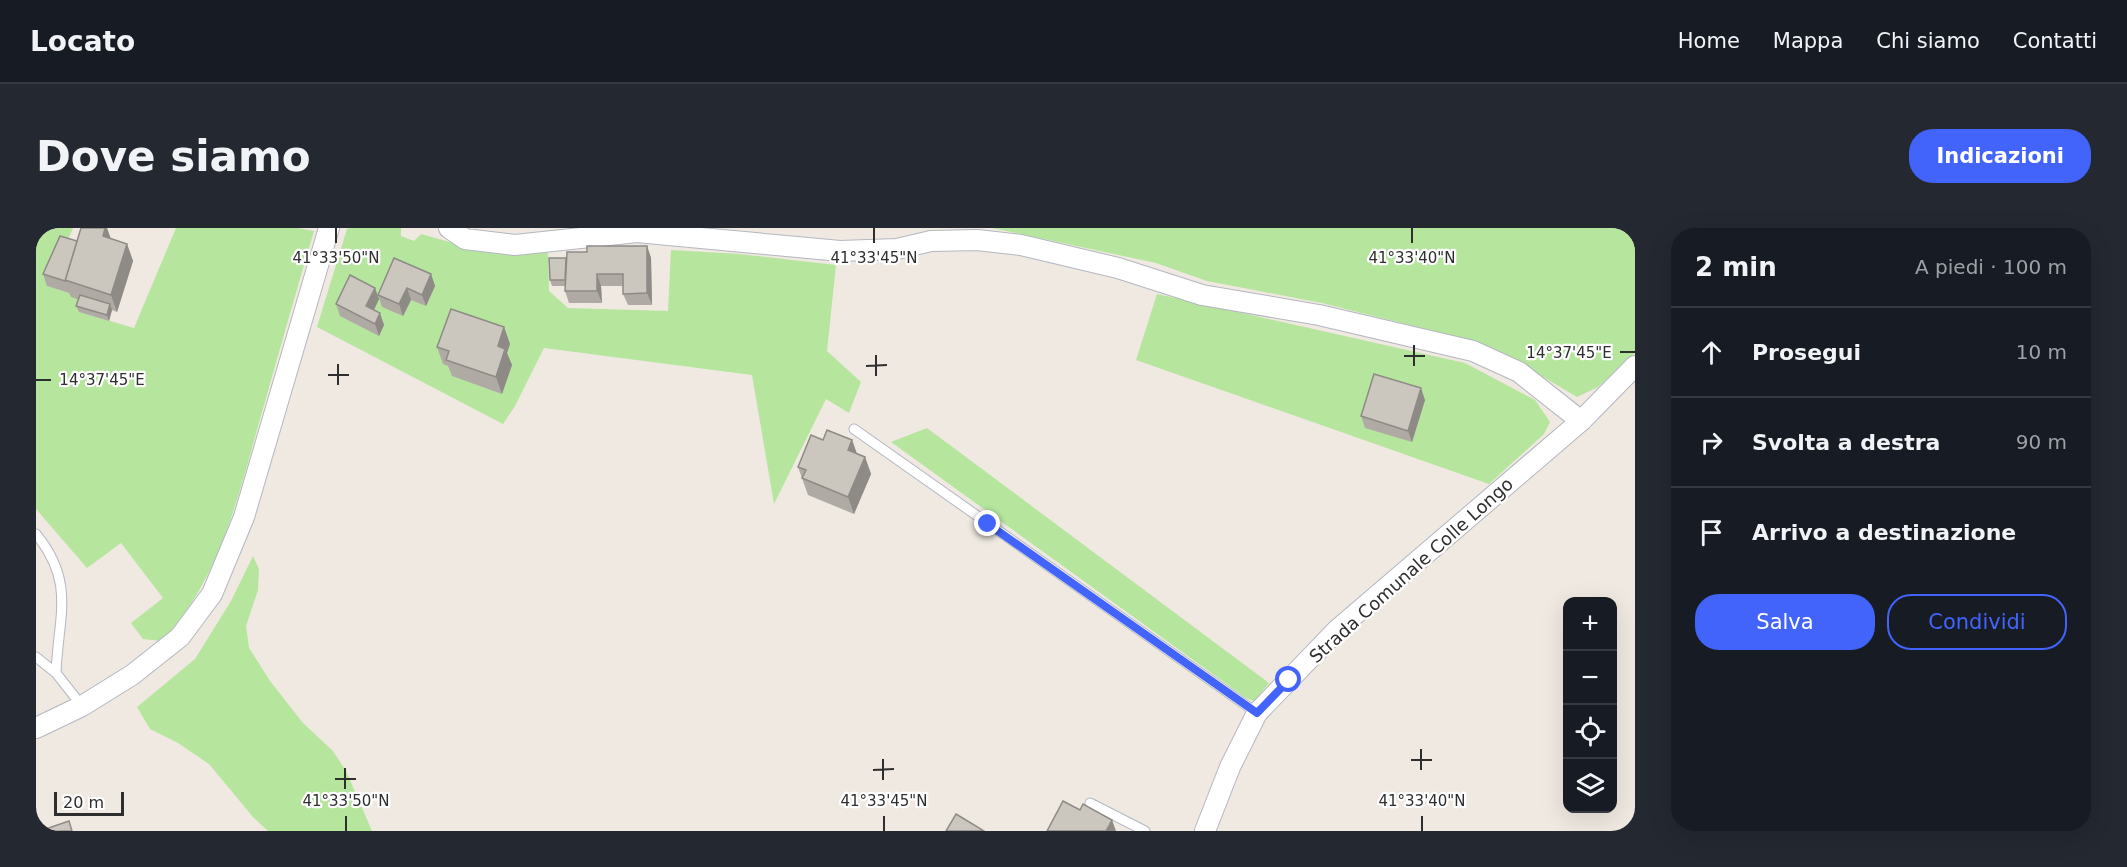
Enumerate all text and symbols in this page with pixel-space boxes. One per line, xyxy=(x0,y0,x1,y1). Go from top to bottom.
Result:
text: Locato xyxy=(30,25,135,58)
text: Home xyxy=(1678,29,1740,53)
text: Mappa xyxy=(1773,29,1843,53)
text: Chi siamo xyxy=(1876,29,1980,53)
text: Contatti xyxy=(2013,29,2097,53)
button: Indicazioni xyxy=(1909,129,2091,183)
text: Dove siamo xyxy=(36,132,311,181)
text: 41°33'50"N xyxy=(292,249,380,267)
text: 41°33'45"N xyxy=(830,249,918,267)
text: 41°33'40"N xyxy=(1368,249,1456,267)
text: 2 min xyxy=(1695,252,1777,282)
text: A piedi · 100 m xyxy=(1915,255,2067,279)
icon: ahead xyxy=(1695,336,1728,369)
text: Prosegui xyxy=(1752,340,1861,365)
text: 10 m xyxy=(2016,340,2067,364)
text: 14°37'45"E xyxy=(1526,344,1612,362)
text: 14°37'45"E xyxy=(59,371,145,389)
icon: right xyxy=(1695,426,1728,459)
text: Svolta a destra xyxy=(1752,430,1940,455)
text: 90 m xyxy=(2016,430,2067,454)
street label: Strada Comunale Colle Longo xyxy=(1305,473,1517,667)
route end xyxy=(974,510,1000,536)
icon: arrive xyxy=(1695,516,1728,549)
text: Arrivo a destinazione xyxy=(1752,520,2016,545)
button: Salva xyxy=(1695,594,1875,650)
button: Condividi xyxy=(1887,594,2067,650)
map controls xyxy=(1563,597,1617,813)
button: + xyxy=(1563,597,1617,651)
button: − xyxy=(1563,651,1617,705)
route start xyxy=(1275,666,1301,692)
button: locate xyxy=(1563,705,1617,759)
button: layers xyxy=(1563,759,1617,813)
scale bar xyxy=(54,789,124,816)
text: 41°33'50"N xyxy=(302,792,390,810)
text: 41°33'45"N xyxy=(840,792,928,810)
text: 41°33'40"N xyxy=(1378,792,1466,810)
text: 20 m xyxy=(63,793,104,812)

